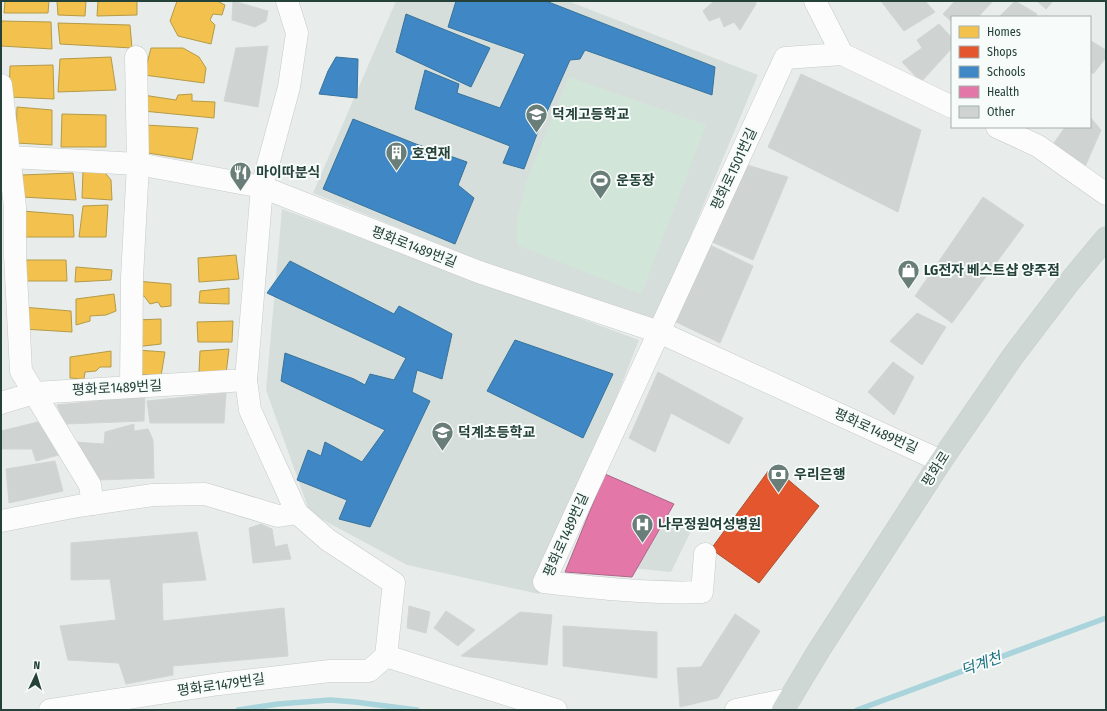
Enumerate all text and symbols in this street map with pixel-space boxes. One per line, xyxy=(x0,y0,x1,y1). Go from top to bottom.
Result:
legend xyxy=(951,16,1091,128)
text: Homes xyxy=(987,25,1021,39)
text: Shops xyxy=(987,45,1017,59)
text: Schools xyxy=(987,65,1025,79)
text: Health xyxy=(987,85,1019,99)
school or university icon: 덕계고등학교 xyxy=(523,101,549,134)
text: Other xyxy=(987,105,1016,119)
place label: 덕계고등학교 xyxy=(552,106,629,123)
street label: 평화로1501번길 xyxy=(708,125,760,213)
building icon: 호연재 xyxy=(383,140,409,173)
place label: 호연재 xyxy=(412,145,451,162)
restaurant icon: 마이따분식 xyxy=(228,159,254,192)
place label: 마이따분식 xyxy=(256,164,320,181)
sports icon: 운동장 xyxy=(587,167,613,200)
place label: 운동장 xyxy=(616,172,655,189)
street label: 평화로1489번길 xyxy=(369,223,459,271)
shop icon: LG전자 베스트샵 양주점 xyxy=(896,257,922,290)
place label: LG전자 베스트샵 양주점 xyxy=(924,262,1060,279)
street label: 평화로1489번길 xyxy=(71,377,163,399)
street label: 평화로1489번길 xyxy=(831,405,921,457)
school or university icon: 덕계초등학교 xyxy=(429,419,455,452)
place label: 덕계초등학교 xyxy=(458,424,535,441)
street label: 평화로 xyxy=(918,448,954,490)
bank icon: 우리은행 xyxy=(766,461,792,494)
place label: 우리은행 xyxy=(794,466,846,483)
street label: 평화로1489번길 xyxy=(540,490,592,580)
hospital icon: 나무정원여성병원 xyxy=(630,511,656,544)
place label: 나무정원여성병원 xyxy=(658,516,761,533)
water label: 덕계천 xyxy=(958,648,1006,680)
north arrow xyxy=(16,655,56,695)
text: N xyxy=(33,659,40,672)
street label: 평화로1479번길 xyxy=(176,670,266,700)

